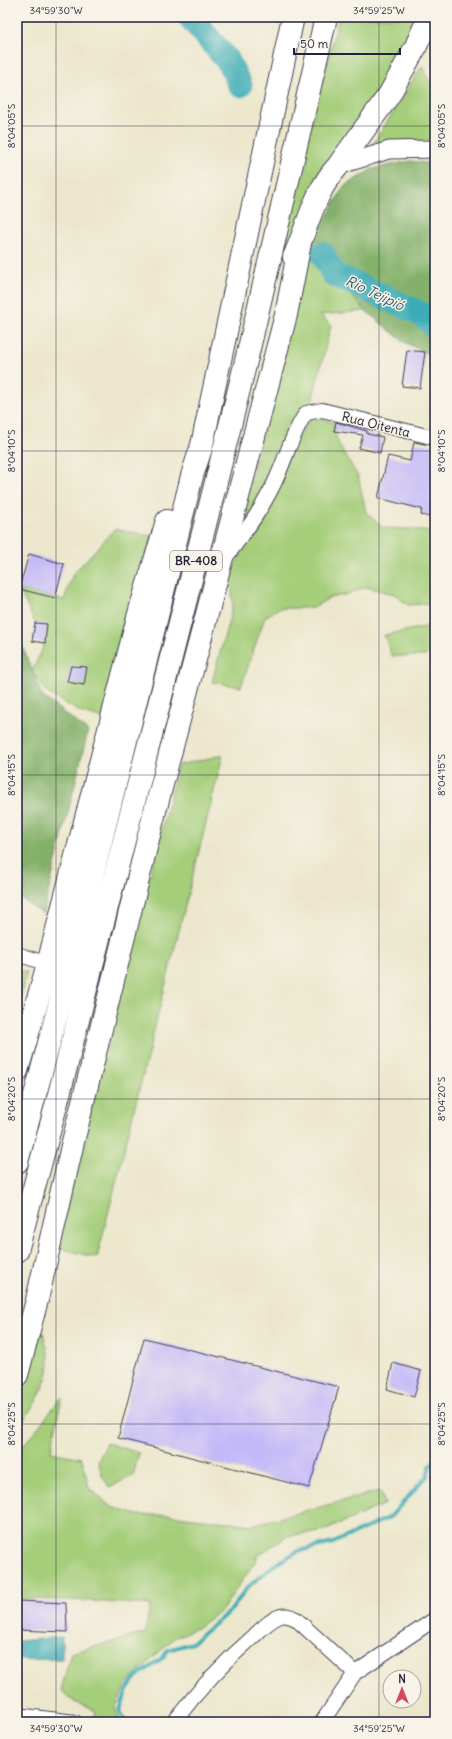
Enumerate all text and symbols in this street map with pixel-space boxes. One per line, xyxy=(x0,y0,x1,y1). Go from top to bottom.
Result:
text: 34°59'30"W xyxy=(30,4,82,17)
text: 34°59'25"W xyxy=(353,4,405,17)
scale bar xyxy=(294,30,400,56)
text: 50 m xyxy=(300,36,329,51)
text: 8°04'05"S xyxy=(5,103,18,148)
text: 8°04'05"S xyxy=(435,103,448,148)
water label: Rio Tejipió xyxy=(343,272,408,315)
street label: Rua Oitenta xyxy=(340,408,412,441)
text: 8°04'10"S xyxy=(5,429,18,472)
text: 8°04'10"S xyxy=(435,429,448,472)
road number: BR-408 xyxy=(170,551,222,571)
text: 8°04'15"S xyxy=(5,754,18,796)
text: 8°04'15"S xyxy=(435,754,448,796)
text: 8°04'20"S xyxy=(5,1076,18,1121)
text: 8°04'20"S xyxy=(435,1076,448,1121)
text: 8°04'25"S xyxy=(5,1402,18,1446)
text: 8°04'25"S xyxy=(435,1402,448,1446)
north arrow xyxy=(382,1669,422,1709)
text: N xyxy=(398,1672,406,1686)
text: 34°59'30"W xyxy=(30,1722,82,1735)
text: 34°59'25"W xyxy=(353,1722,405,1735)

